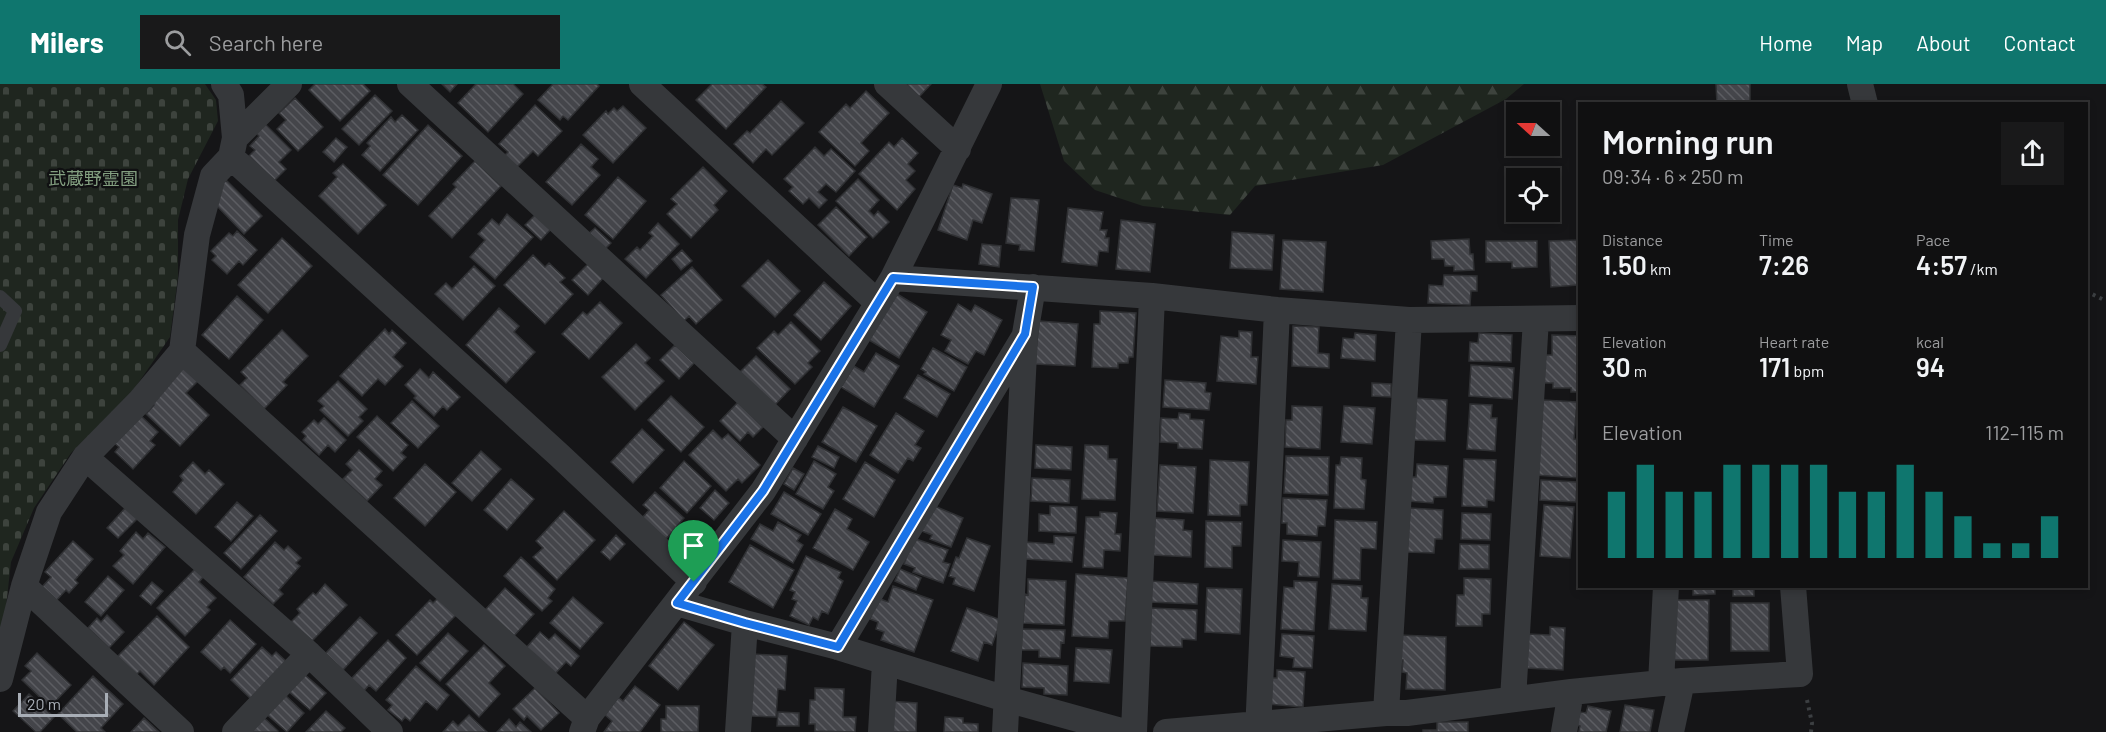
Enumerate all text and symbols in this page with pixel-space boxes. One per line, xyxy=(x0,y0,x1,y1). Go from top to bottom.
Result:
search box xyxy=(140,15,560,69)
text: Milers xyxy=(30,25,104,59)
icon: search xyxy=(161,26,194,59)
text: Search here xyxy=(209,29,323,55)
text: Home xyxy=(1759,30,1813,55)
text: Map xyxy=(1846,30,1883,55)
text: About xyxy=(1916,30,1971,55)
text: Contact xyxy=(2004,30,2076,55)
north arrow xyxy=(1506,102,1560,156)
map controls xyxy=(1506,102,1560,222)
text: Morning run xyxy=(1602,121,1774,161)
button: share xyxy=(2001,122,2064,185)
text: 09:34 · 6 × 250 m xyxy=(1602,164,1744,188)
park label: 武蔵野霊園 xyxy=(48,167,138,189)
button: locate xyxy=(1506,168,1560,222)
text: Distance xyxy=(1602,230,1663,249)
text: Time xyxy=(1759,230,1794,249)
text: Pace xyxy=(1916,230,1950,249)
text: 1.50 xyxy=(1602,249,1647,280)
text: 7:26 xyxy=(1759,249,1809,280)
text: 4:57 xyxy=(1916,249,1967,280)
text: km xyxy=(1647,259,1671,278)
text: /km xyxy=(1967,259,1998,278)
text: Elevation xyxy=(1602,332,1666,351)
text: Heart rate xyxy=(1759,332,1829,351)
text: kcal xyxy=(1916,332,1944,351)
text: 30 xyxy=(1602,351,1631,382)
text: 171 xyxy=(1759,351,1790,382)
text: 94 xyxy=(1916,351,1945,382)
text: m xyxy=(1631,361,1647,380)
text: bpm xyxy=(1790,361,1824,380)
text: Elevation xyxy=(1602,420,1683,444)
text: 112–115 m xyxy=(1985,420,2064,444)
pin xyxy=(668,520,719,582)
icon: arrive xyxy=(677,529,710,562)
scale bar xyxy=(18,690,108,718)
text: 20 m xyxy=(27,694,61,713)

